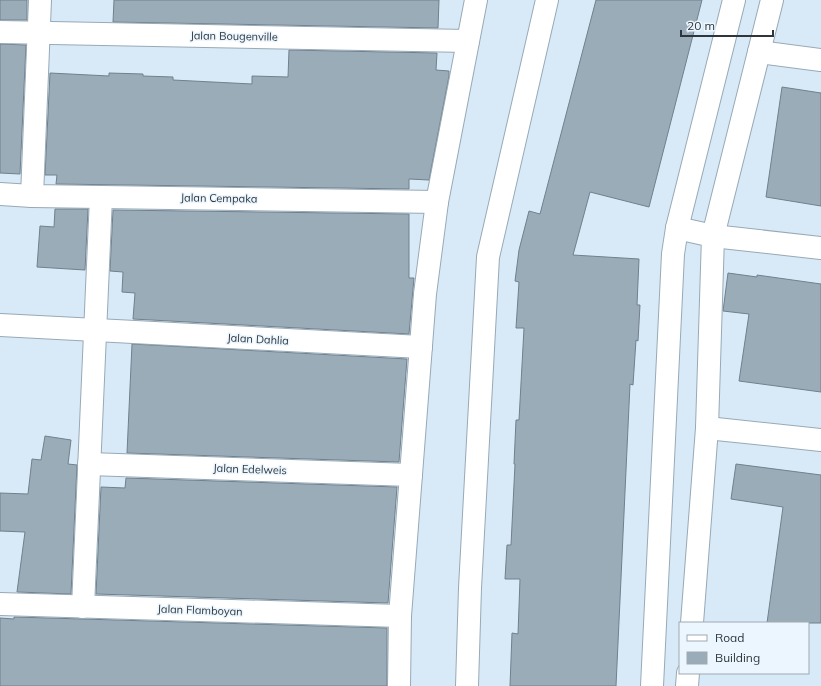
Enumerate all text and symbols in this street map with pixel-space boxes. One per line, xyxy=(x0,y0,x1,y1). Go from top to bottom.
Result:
scale bar xyxy=(681,12,773,38)
text: 20 m xyxy=(687,18,715,33)
street label: Jalan Bougenville xyxy=(190,28,278,44)
street label: Jalan Cempaka xyxy=(180,190,258,206)
street label: Jalan Dahlia xyxy=(227,330,289,348)
street label: Jalan Edelweis xyxy=(213,461,287,477)
street label: Jalan Flamboyan xyxy=(157,602,243,618)
legend xyxy=(679,622,809,674)
text: Road xyxy=(715,630,744,645)
text: Building xyxy=(715,650,760,665)

